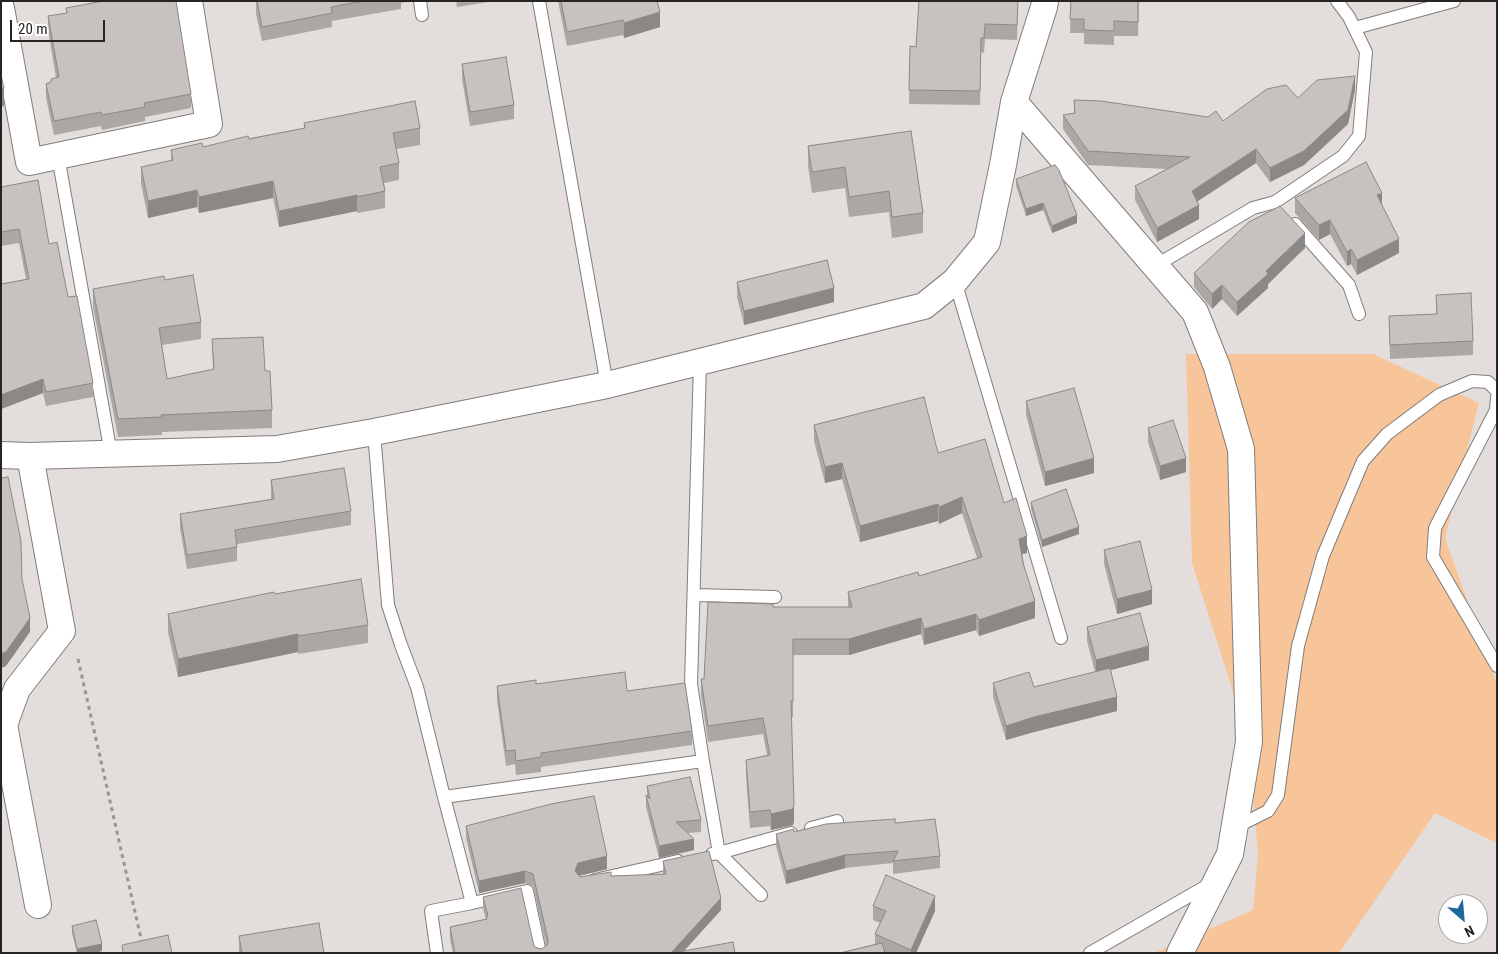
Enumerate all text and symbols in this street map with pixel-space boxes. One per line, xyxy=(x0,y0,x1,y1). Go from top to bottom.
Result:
scale bar xyxy=(12,10,108,42)
text: 20 m xyxy=(18,20,48,38)
north arrow xyxy=(1438,894,1488,944)
text: N xyxy=(1462,922,1477,941)

